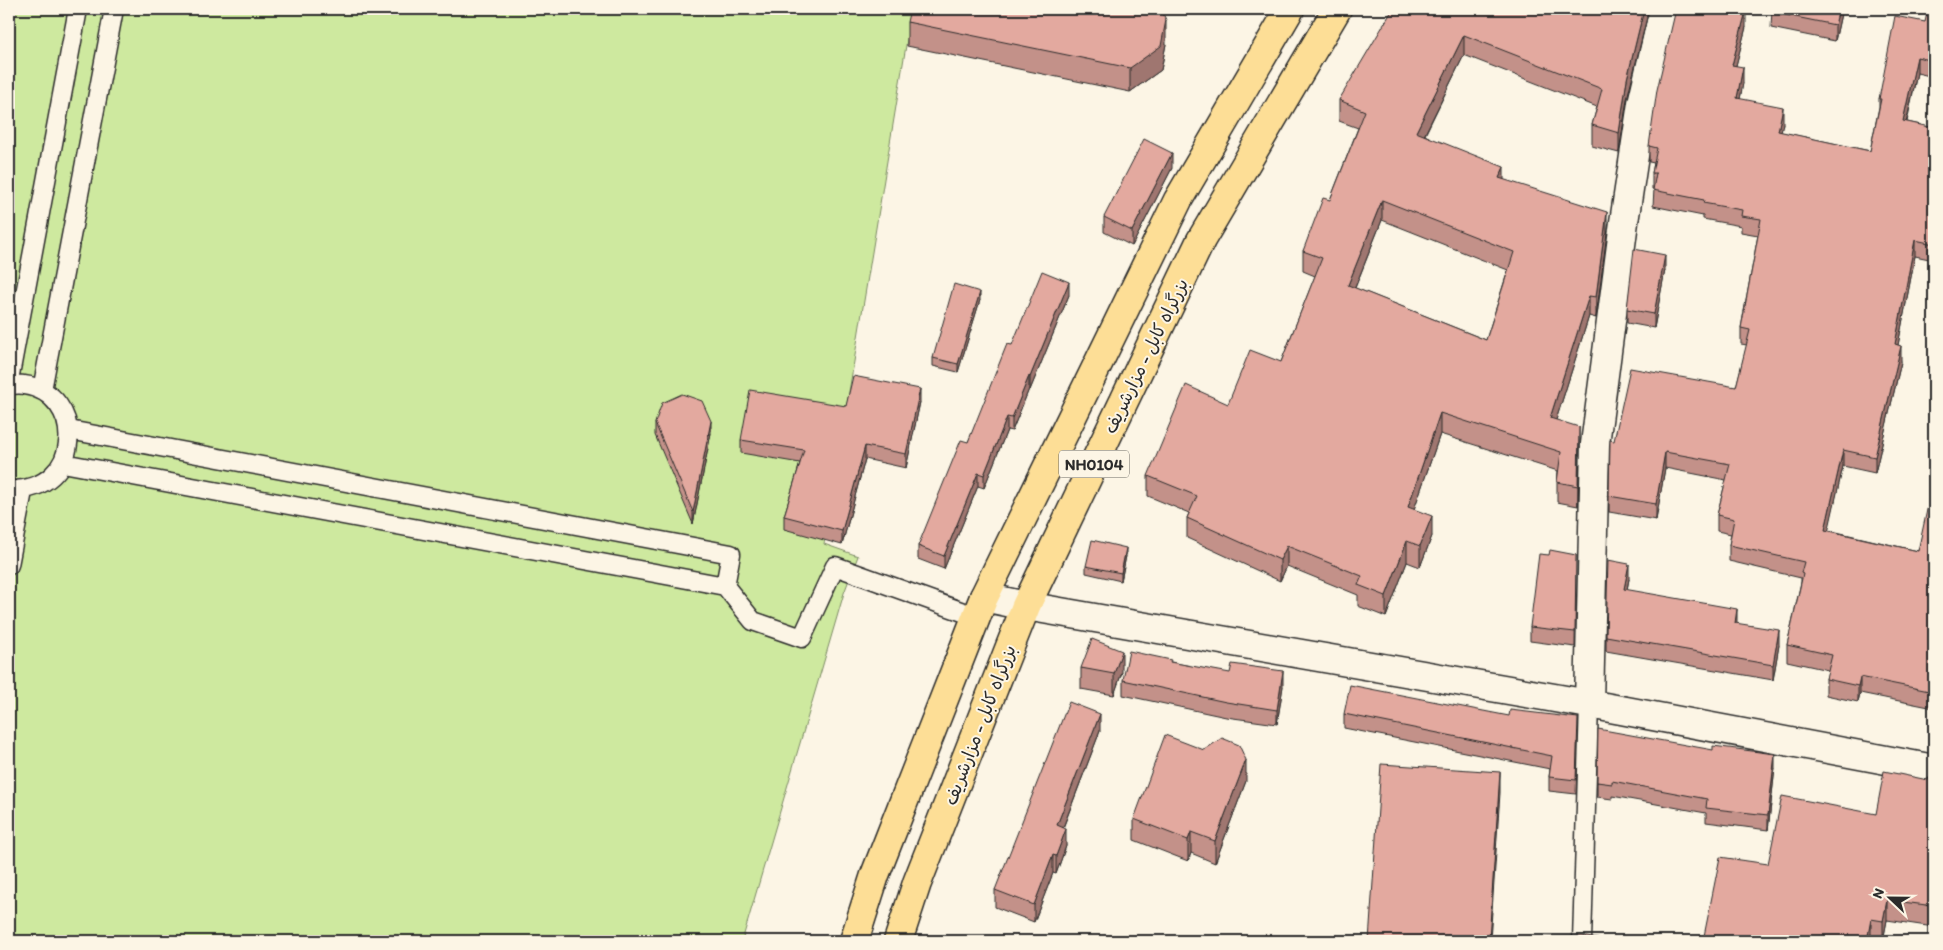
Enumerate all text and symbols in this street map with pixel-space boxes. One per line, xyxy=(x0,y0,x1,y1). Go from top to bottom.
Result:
street label: بزرگراه کابل - مزارشریف xyxy=(1099,275,1193,437)
road number: NH0104 xyxy=(1059,450,1129,478)
street label: بزرگراه کابل - مزارشریف xyxy=(939,642,1021,808)
north arrow xyxy=(1866,872,1916,922)
text: N xyxy=(1869,886,1888,901)

